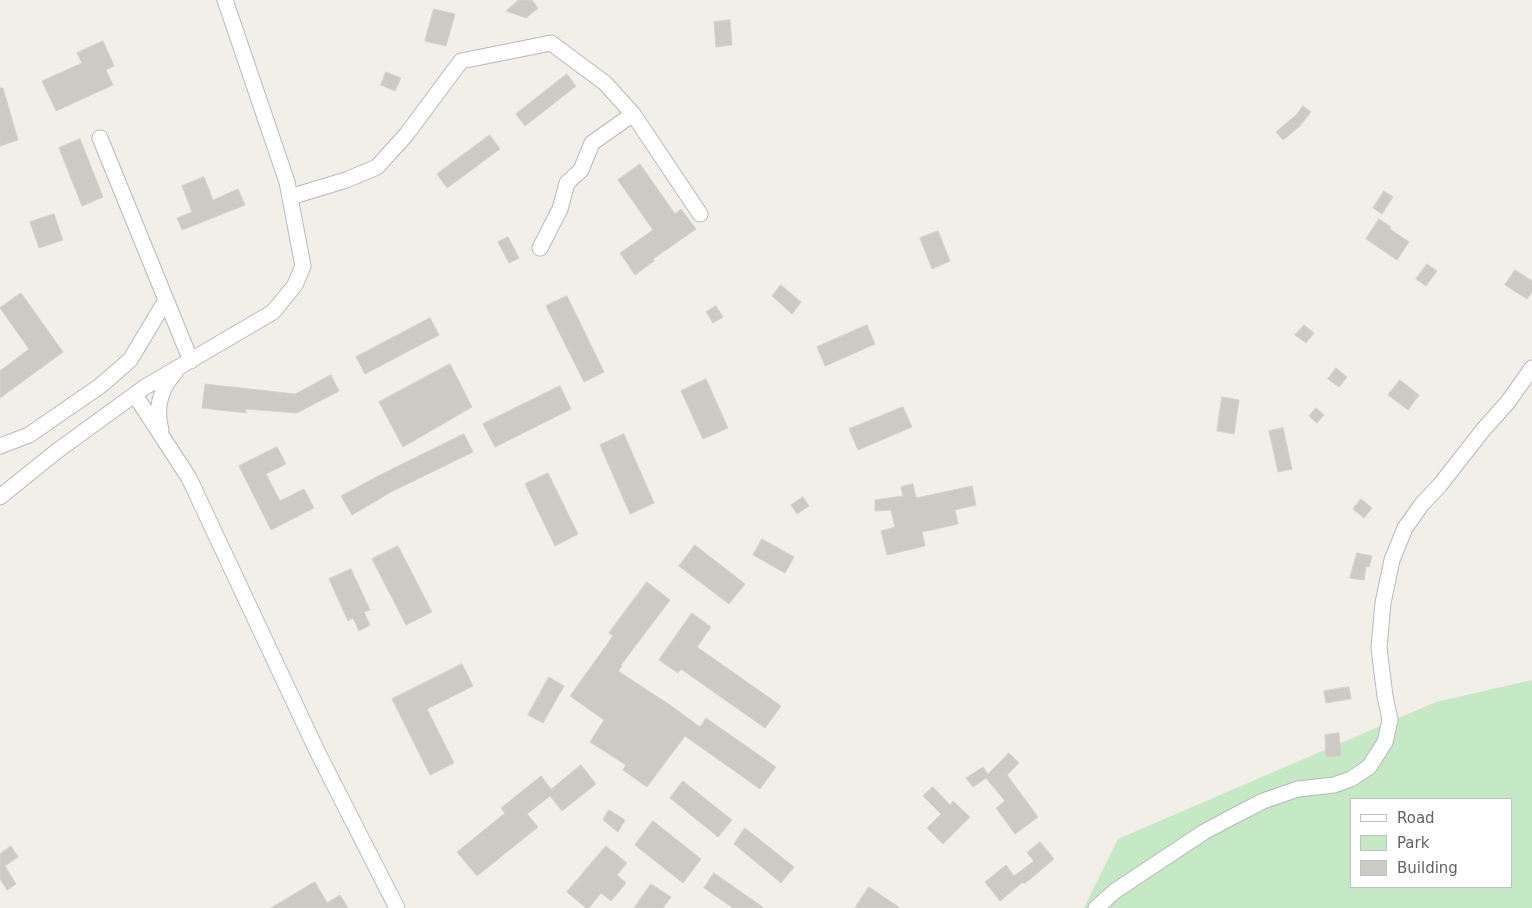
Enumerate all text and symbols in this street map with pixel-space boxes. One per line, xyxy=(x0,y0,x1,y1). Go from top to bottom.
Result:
legend xyxy=(1350,798,1512,888)
text: Road xyxy=(1397,809,1435,827)
text: Park xyxy=(1397,834,1429,852)
text: Building xyxy=(1397,859,1458,877)

